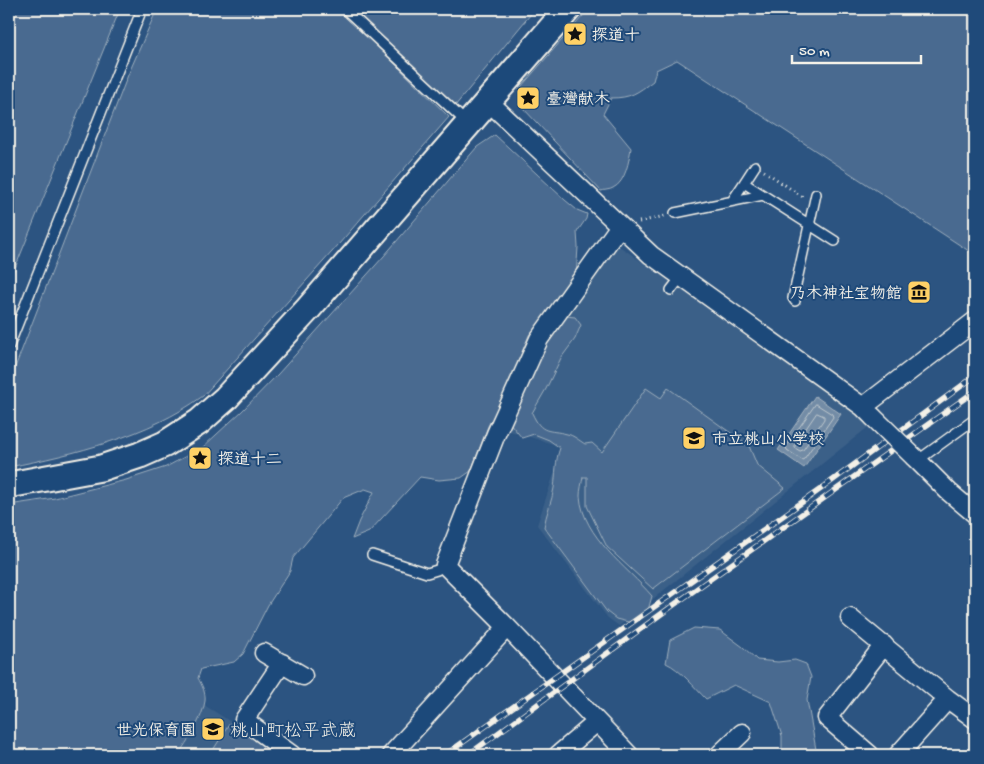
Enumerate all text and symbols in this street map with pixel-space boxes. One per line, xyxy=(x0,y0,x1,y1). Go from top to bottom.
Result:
place icon: 探道十 xyxy=(562,21,588,47)
place label: 探道十 xyxy=(592,27,640,47)
scale bar xyxy=(792,32,920,64)
text: 50 m xyxy=(799,43,830,61)
place icon: 臺灣献木 xyxy=(515,85,541,111)
place label: 臺灣献木 xyxy=(546,90,610,111)
museum icon: 乃木神社宝物館 xyxy=(906,279,932,305)
place label: 乃木神社宝物館 xyxy=(790,284,902,305)
school or university icon: 市立桃山小学校 xyxy=(681,425,707,451)
place label: 市立桃山小学校 xyxy=(712,431,824,451)
place icon: 探道十二 xyxy=(187,445,213,471)
place label: 探道十二 xyxy=(218,451,282,471)
school or university icon: 世光保育園 xyxy=(200,716,226,742)
place label: 世光保育園 xyxy=(116,721,196,742)
district label: 桃山町松平武蔵 xyxy=(230,721,356,743)

